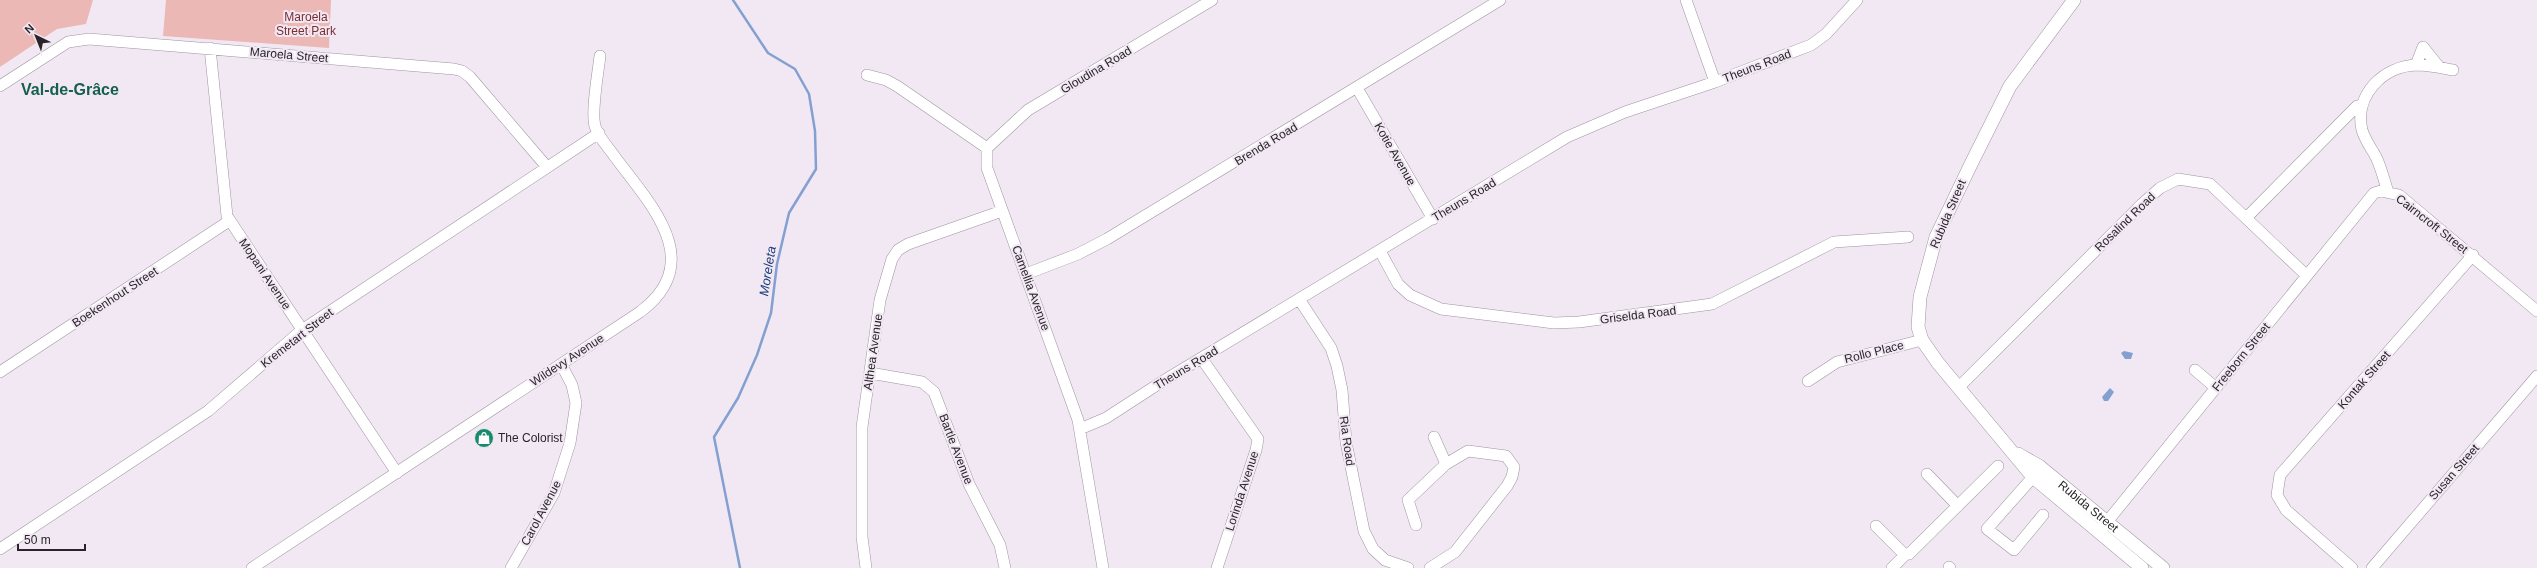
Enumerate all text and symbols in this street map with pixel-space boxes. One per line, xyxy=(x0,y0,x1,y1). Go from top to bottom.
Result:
park label: Maroela Street Park xyxy=(276,10,337,38)
north arrow xyxy=(16,16,56,56)
text: N xyxy=(22,22,36,36)
street label: Gloudina Road xyxy=(1058,43,1134,97)
street label: Maroela Street xyxy=(249,45,329,65)
street label: Theuns Road xyxy=(1721,47,1793,85)
district label: Val-de-Grâce xyxy=(21,81,119,98)
street label: Brenda Road xyxy=(1232,120,1300,168)
street label: Kotie Avenue xyxy=(1371,120,1419,188)
street label: Theuns Road xyxy=(1430,175,1498,225)
street label: Rubida Street xyxy=(1927,177,1969,251)
street label: Rosalind Road xyxy=(2092,190,2158,254)
street label: Cairncroft Street xyxy=(2393,192,2471,257)
street label: Mopani Avenue xyxy=(236,236,294,312)
street label: Camellia Avenue xyxy=(1009,243,1053,333)
water label: Moreleta xyxy=(756,245,779,297)
street label: Boekenhout Street xyxy=(70,264,161,330)
street label: Griselda Road xyxy=(1599,303,1677,327)
street label: Kremetart Street xyxy=(258,305,337,371)
street label: Althea Avenue xyxy=(861,312,885,391)
street label: Freeborn Street xyxy=(2209,319,2273,394)
street label: Wildevy Avenue xyxy=(527,331,607,389)
street label: Rollo Place xyxy=(1843,338,1905,366)
street label: Theuns Road xyxy=(1152,343,1220,393)
street label: Kontak Street xyxy=(2335,347,2394,412)
street label: Bartle Avenue xyxy=(936,412,976,487)
street label: Ria Road xyxy=(1337,415,1357,467)
shop icon: The Colorist xyxy=(473,427,495,449)
place label: The Colorist xyxy=(498,431,563,445)
street label: Susan Street xyxy=(2426,441,2482,503)
street label: Lorinda Avenue xyxy=(1222,449,1262,533)
street label: Carol Avenue xyxy=(518,478,564,548)
street label: Rubida Street xyxy=(2055,478,2122,536)
scale bar xyxy=(18,526,85,552)
text: 50 m xyxy=(24,533,51,547)

